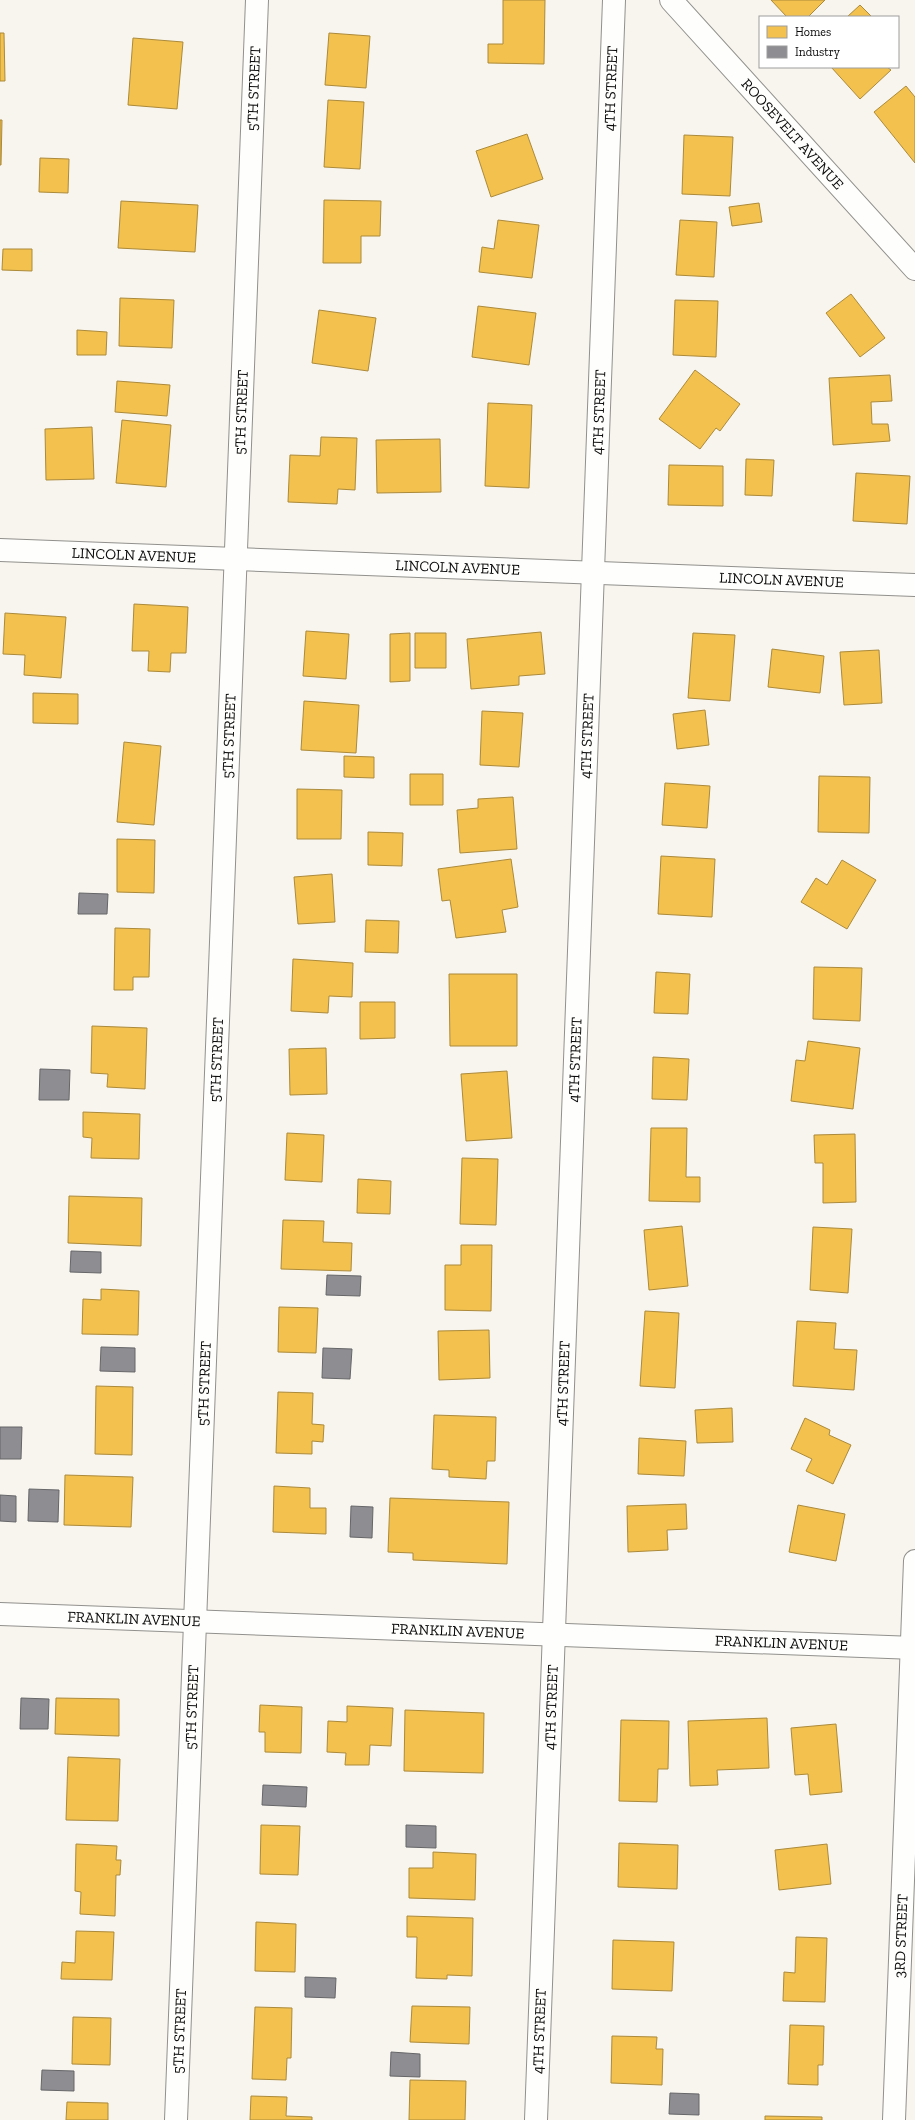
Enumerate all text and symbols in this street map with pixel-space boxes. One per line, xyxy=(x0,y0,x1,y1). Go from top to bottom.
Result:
legend xyxy=(759,16,899,68)
text: Homes xyxy=(795,25,831,39)
street label: 4TH STREET xyxy=(600,45,621,131)
text: Industry xyxy=(795,45,841,59)
street label: 5TH STREET xyxy=(243,46,264,131)
street label: ROOSEVELT AVENUE xyxy=(738,75,848,193)
street label: 5TH STREET xyxy=(231,369,252,455)
street label: 4TH STREET xyxy=(588,369,609,455)
street label: LINCOLN AVENUE xyxy=(71,544,197,567)
street label: LINCOLN AVENUE xyxy=(395,556,520,579)
street label: LINCOLN AVENUE xyxy=(719,569,844,591)
street label: 5TH STREET xyxy=(218,693,240,779)
street label: 4TH STREET xyxy=(576,693,597,779)
street label: 5TH STREET xyxy=(206,1017,227,1103)
street label: 4TH STREET xyxy=(564,1017,586,1103)
street label: 4TH STREET xyxy=(553,1340,574,1427)
street label: 5TH STREET xyxy=(194,1341,215,1426)
street label: FRANKLIN AVENUE xyxy=(67,1608,201,1630)
street label: FRANKLIN AVENUE xyxy=(391,1620,525,1642)
street label: FRANKLIN AVENUE xyxy=(715,1632,848,1655)
street label: 5TH STREET xyxy=(181,1664,202,1750)
street label: 4TH STREET xyxy=(541,1664,562,1750)
street label: 3RD STREET xyxy=(890,1894,911,1979)
street label: 5TH STREET xyxy=(169,1988,190,2074)
street label: 4TH STREET xyxy=(529,1988,550,2074)

